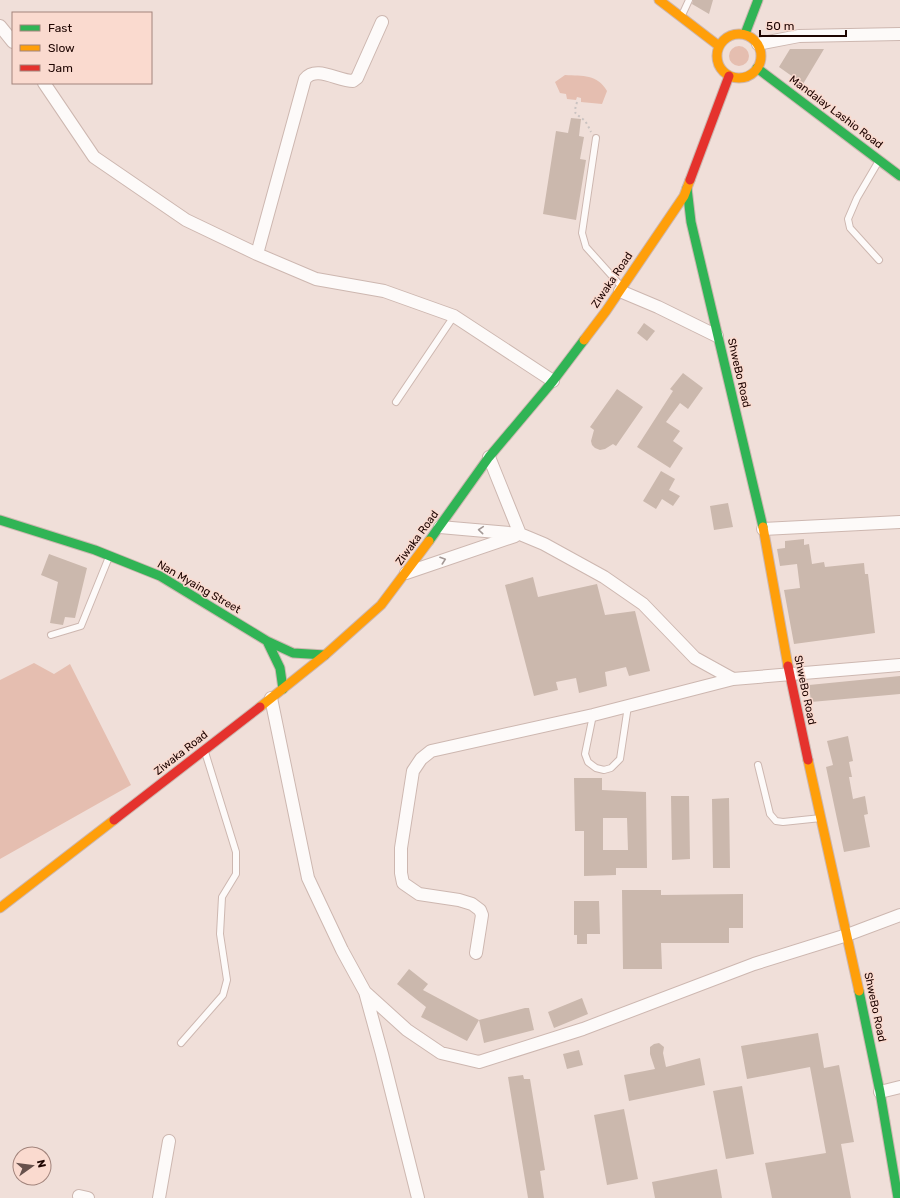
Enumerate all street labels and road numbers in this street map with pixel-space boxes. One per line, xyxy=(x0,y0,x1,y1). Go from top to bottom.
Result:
street label: Mandalay Lashio Road xyxy=(787,73,885,151)
street label: Ziwaka Road xyxy=(589,250,635,310)
street label: ShweBo Road xyxy=(725,337,753,409)
street label: Ziwaka Road xyxy=(393,508,441,568)
street label: Nan Myaing Street xyxy=(155,558,244,617)
street label: ShweBo Road xyxy=(791,654,819,726)
street label: Ziwaka Road xyxy=(152,728,210,778)
street label: ShweBo Road xyxy=(861,971,889,1043)

